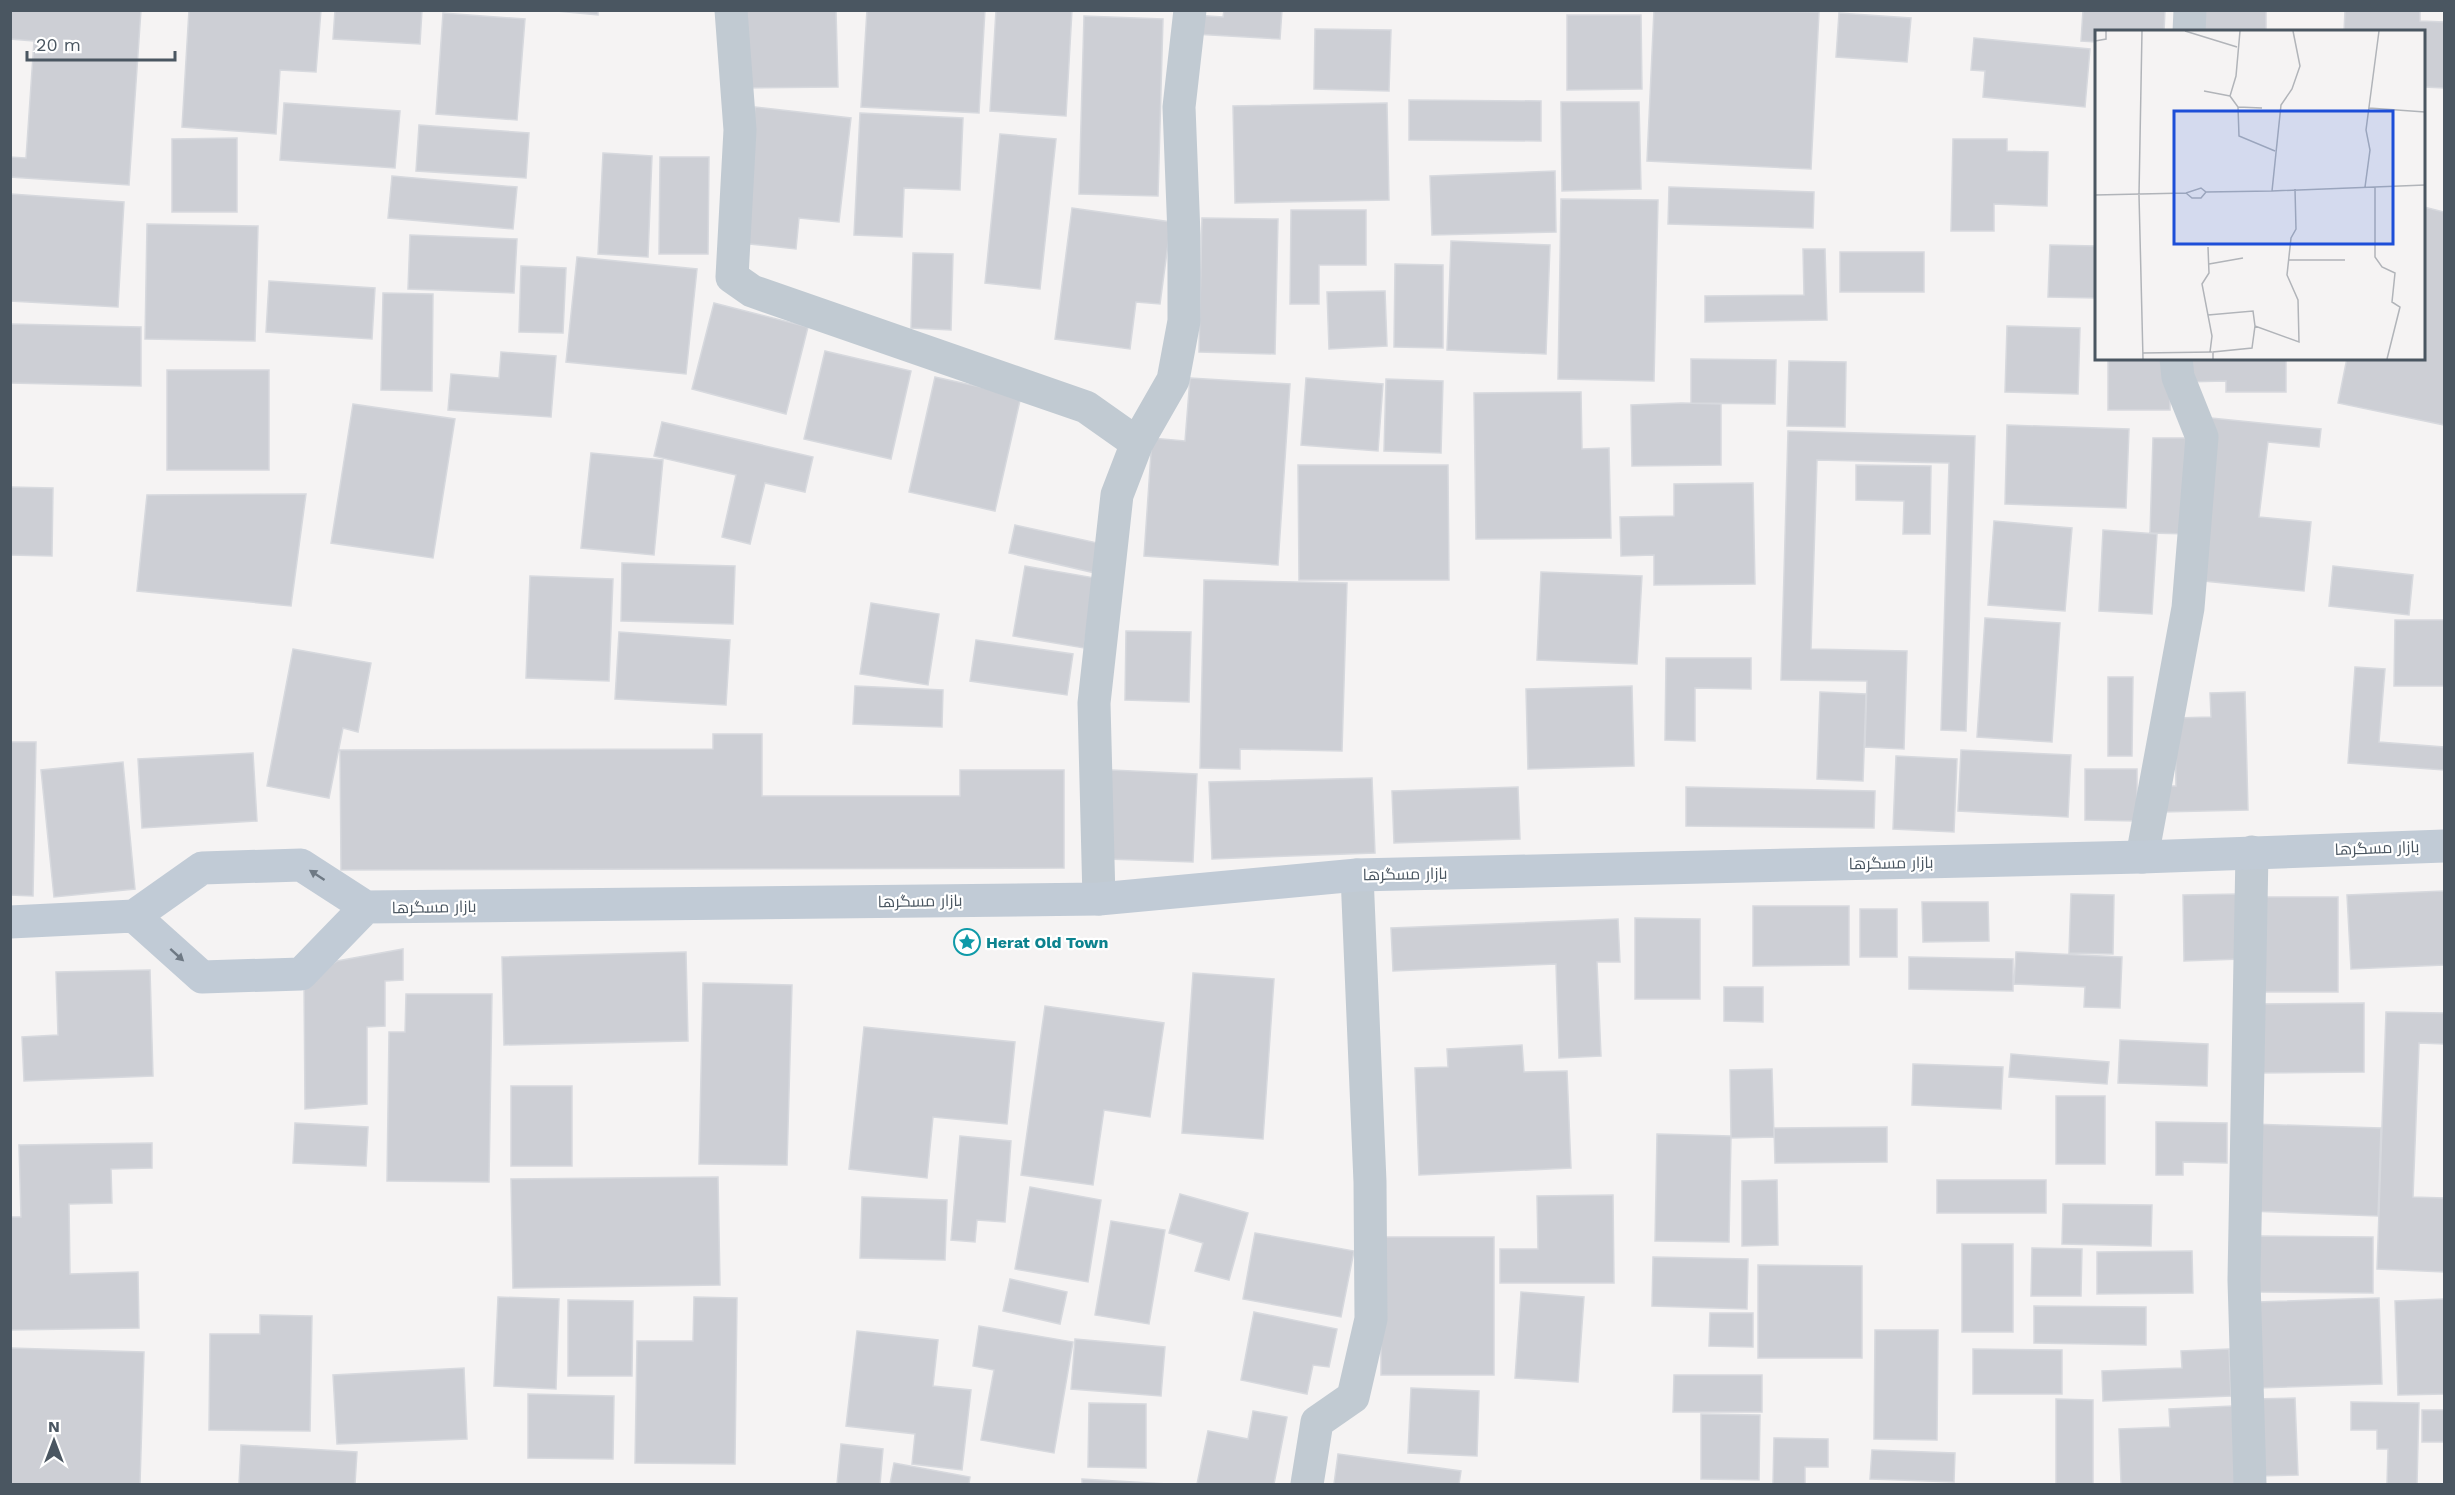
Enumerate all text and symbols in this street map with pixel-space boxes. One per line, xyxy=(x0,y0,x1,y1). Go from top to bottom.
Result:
scale bar xyxy=(27,24,176,62)
inset map xyxy=(2095,30,2425,360)
text: 20 m xyxy=(36,34,81,55)
street label: بازار مسگرها xyxy=(2334,837,2420,859)
street label: بازار مسگرها xyxy=(1848,853,1934,873)
street label: بازار مسگرها xyxy=(1362,864,1448,884)
one-way arrow xyxy=(309,870,325,881)
street label: بازار مسگرها xyxy=(877,891,963,911)
street label: بازار مسگرها xyxy=(391,897,477,917)
place icon: Herat Old Town xyxy=(952,927,982,957)
place label: Herat Old Town xyxy=(986,933,1108,952)
one-way arrow xyxy=(169,948,184,961)
north arrow xyxy=(24,1411,84,1471)
text: N xyxy=(48,1417,60,1436)

